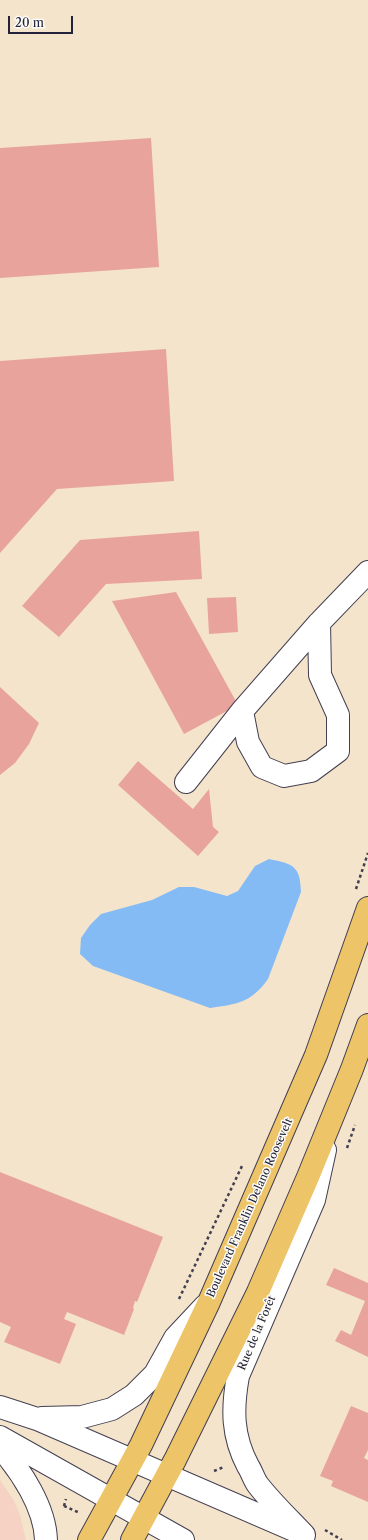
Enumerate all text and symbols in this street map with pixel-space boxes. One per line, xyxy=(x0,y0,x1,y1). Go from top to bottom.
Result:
scale bar xyxy=(10,8,75,34)
text: 20 m xyxy=(15,15,44,30)
street label: Boulevard Franklin Delano Roosevelt xyxy=(204,1116,296,1300)
street label: Rue de la Forêt xyxy=(235,1294,279,1372)

